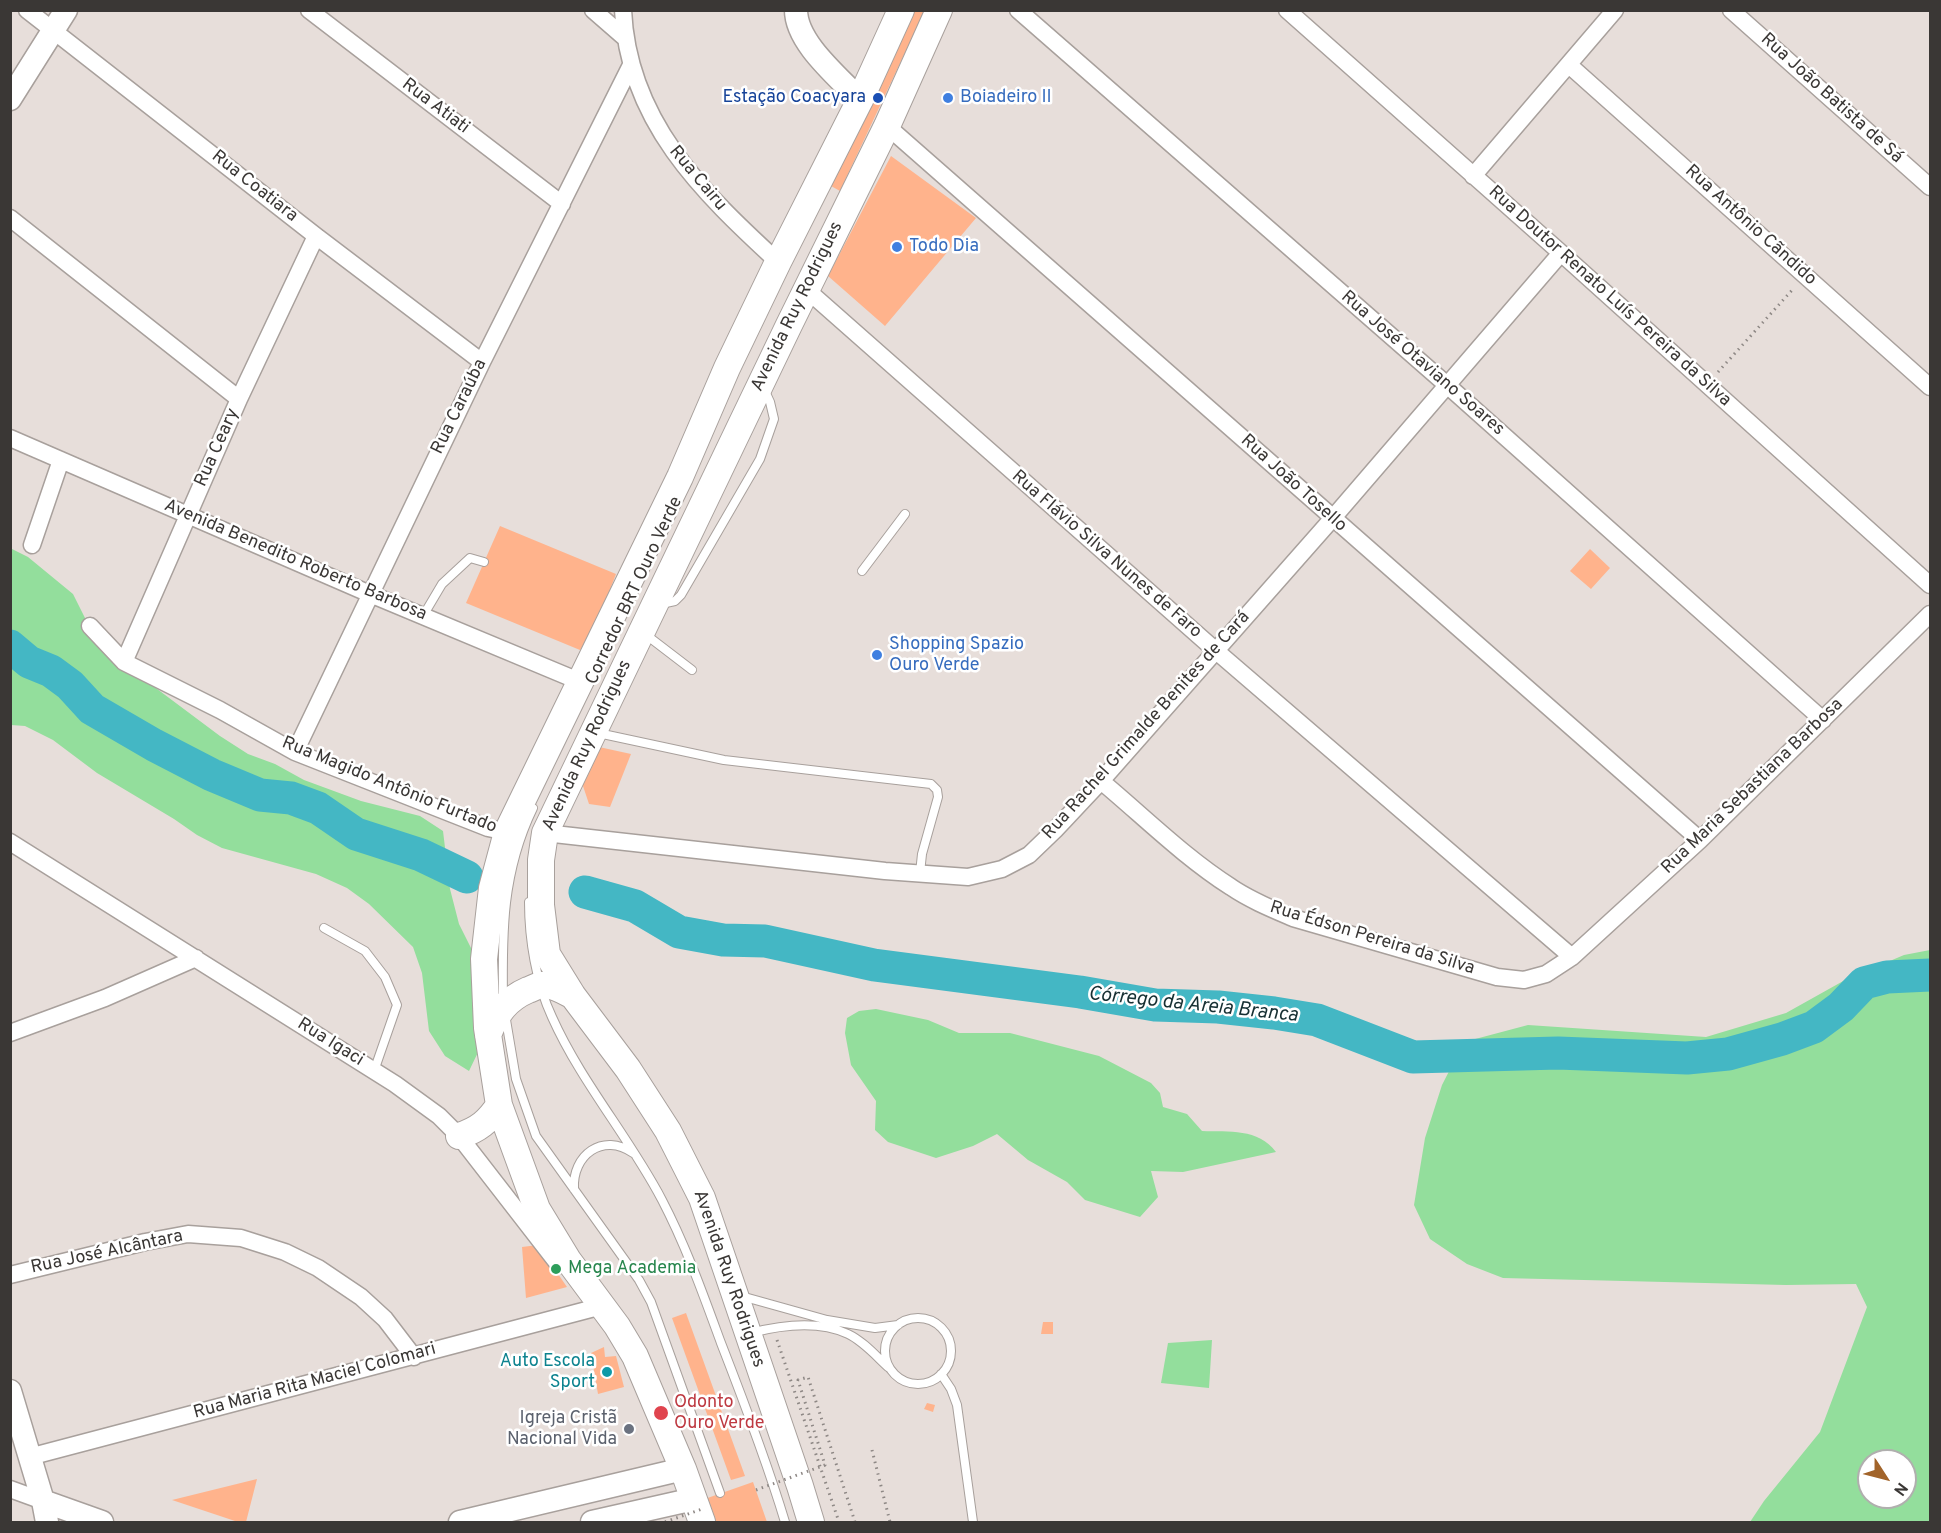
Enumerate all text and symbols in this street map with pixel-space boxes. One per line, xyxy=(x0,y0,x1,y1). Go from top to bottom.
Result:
street label: Rua João Batista de Sá xyxy=(1755,29,1907,169)
street label: Rua Atiati xyxy=(397,75,473,139)
place label: Estação Coacyara xyxy=(722,87,866,109)
place label: Boiadeiro II xyxy=(960,87,1052,109)
marker: Estação Coacyara xyxy=(871,91,885,105)
marker: Boiadeiro II xyxy=(941,91,955,105)
street label: Rua Cairu xyxy=(664,142,730,216)
street label: Rua Coatiara xyxy=(206,147,302,227)
street label: Rua Antônio Cãndido xyxy=(1680,161,1820,291)
street label: Rua Doutor Renato Luís Pereira da Silva xyxy=(1483,182,1735,412)
street label: Avenida Ruy Rodrigues xyxy=(747,219,849,395)
place label: Todo Dia xyxy=(909,236,979,258)
marker: Todo Dia xyxy=(890,240,904,254)
street label: Rua José Otaviano Soares xyxy=(1336,287,1508,441)
street label: Rua Caraúba xyxy=(428,356,492,458)
street label: Rua Ceary xyxy=(191,406,245,490)
street label: Rua João Tosello xyxy=(1235,431,1351,537)
street label: Rua Flávio Silva Nunes de Faro xyxy=(1007,467,1205,643)
street label: Corredor BRT Ouro Verde xyxy=(582,494,688,688)
street label: Avenida Benedito Roberto Barbosa xyxy=(160,496,430,626)
street label: Rua Rachel Grimalde Benites de Cará xyxy=(1039,607,1255,845)
place label: Shopping Spazio Ouro Verde xyxy=(889,634,1024,676)
marker: Shopping Spazio Ouro Verde xyxy=(870,648,884,662)
street label: Avenida Ruy Rodrigues xyxy=(539,657,637,835)
street label: Rua Maria Sebastiana Barbosa xyxy=(1658,695,1848,879)
street label: Rua Magido Antônio Furtado xyxy=(278,733,500,839)
street label: Rua Édson Pereira da Silva xyxy=(1267,898,1477,980)
water label: Córrego da Areia Branca xyxy=(1087,983,1299,1029)
street label: Rua Igaci xyxy=(293,1014,367,1072)
street label: Avenida Ruy Rodrigues xyxy=(687,1187,769,1371)
street label: Rua José Alcântara xyxy=(29,1226,185,1280)
place label: Mega Academia xyxy=(568,1258,696,1280)
marker: Mega Academia xyxy=(549,1262,563,1276)
street label: Rua Maria Rita Maciel Colomari xyxy=(191,1339,439,1425)
place label: Auto Escola Sport xyxy=(500,1351,595,1394)
marker: Auto Escola Sport xyxy=(600,1365,614,1379)
place label: Odonto Ouro Verde xyxy=(674,1392,764,1434)
marker: Odonto Ouro Verde xyxy=(652,1404,670,1422)
place label: Igreja Cristã Nacional Vida xyxy=(507,1408,617,1450)
marker: Igreja Cristã Nacional Vida xyxy=(622,1422,636,1436)
north arrow xyxy=(1857,1449,1917,1509)
text: N xyxy=(1888,1478,1911,1499)

